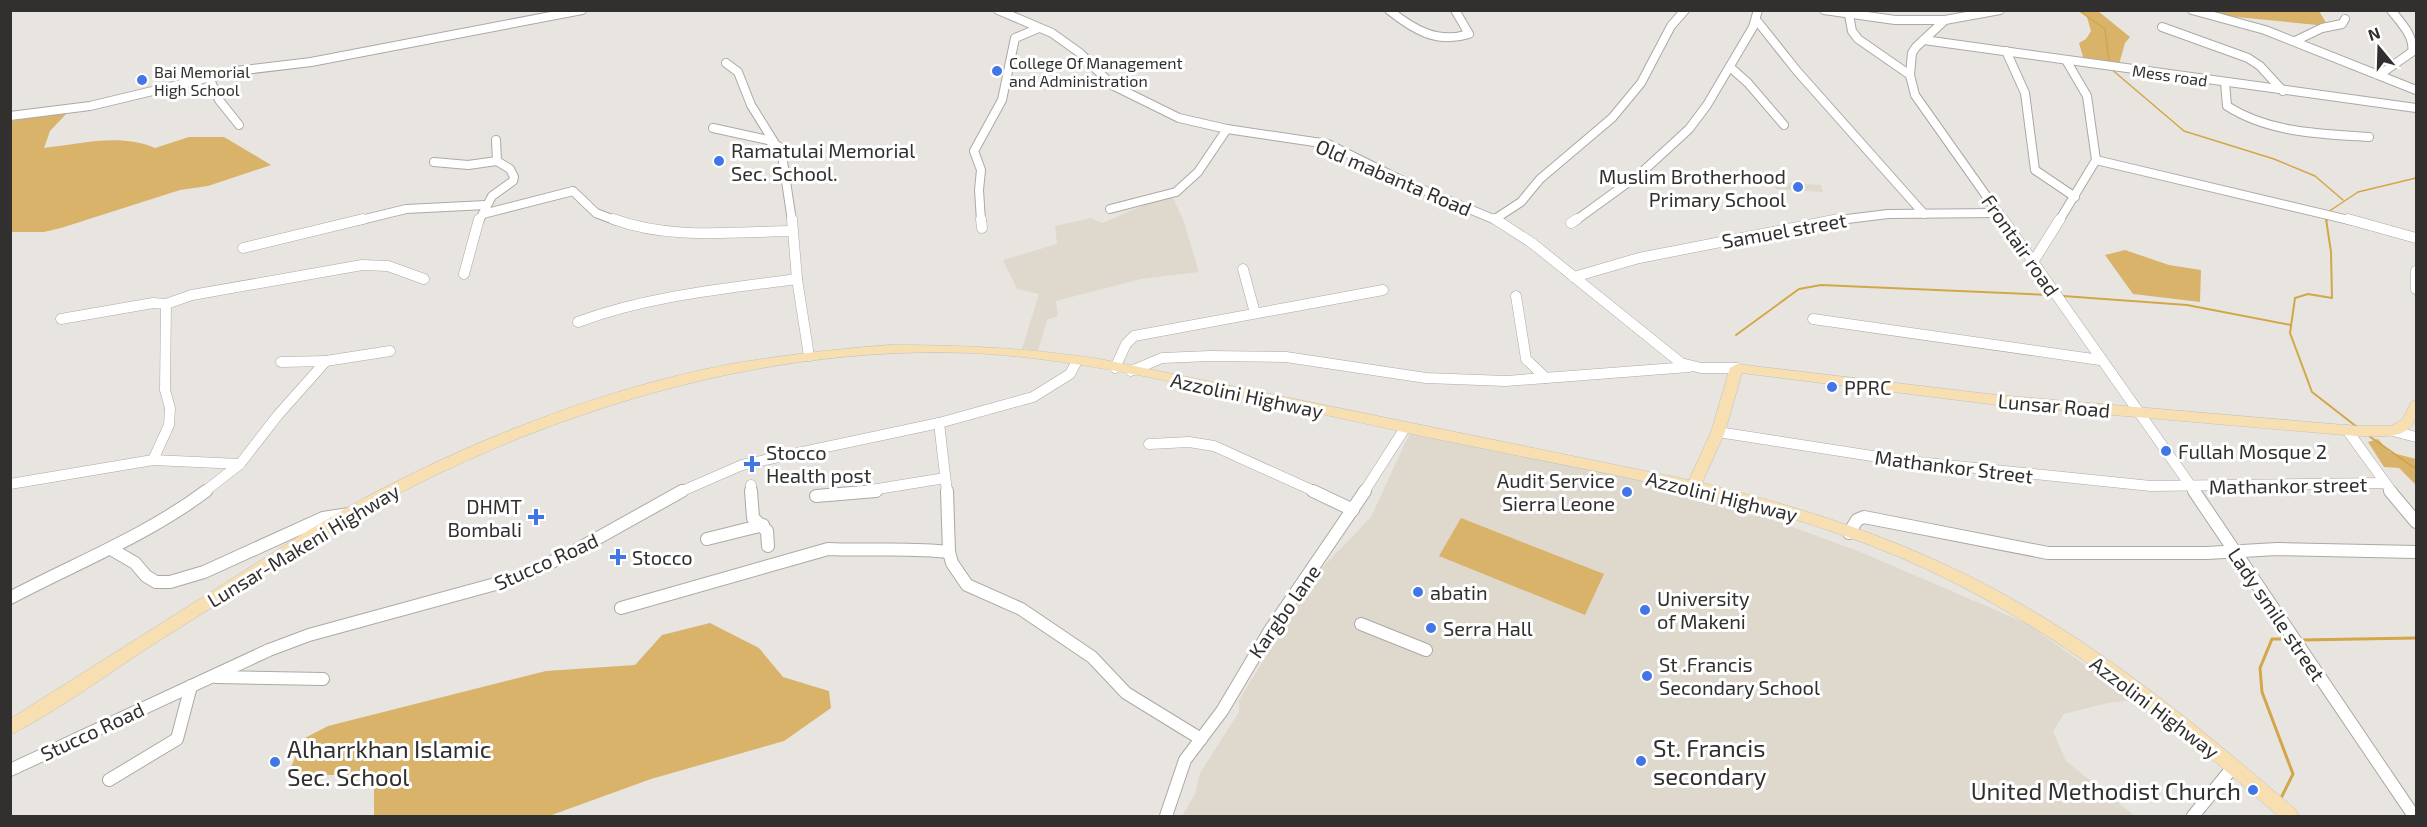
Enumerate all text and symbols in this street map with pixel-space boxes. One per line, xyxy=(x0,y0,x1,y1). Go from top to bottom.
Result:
north arrow xyxy=(2349,18,2409,78)
text: N xyxy=(2365,22,2383,44)
place label: College Of Management and Administration xyxy=(1009,53,1183,90)
street label: Mess road xyxy=(2131,60,2209,90)
place label: Bai Memorial High School xyxy=(154,62,250,99)
marker: College Of Management and Administration xyxy=(990,64,1004,78)
marker: Bai Memorial High School xyxy=(135,73,149,87)
street label: Old mabanta Road xyxy=(1313,133,1475,221)
place label: Ramatulai Memorial Sec. School. xyxy=(731,138,915,185)
marker: Ramatulai Memorial Sec. School. xyxy=(712,154,726,168)
place label: Muslim Brotherhood Primary School xyxy=(1599,164,1786,211)
marker: Muslim Brotherhood Primary School xyxy=(1791,180,1805,194)
street label: Frontair road xyxy=(1977,190,2065,300)
street label: Samuel street xyxy=(1720,207,1849,253)
street label: Azzolini Highway xyxy=(1169,367,1326,423)
place label: PPRC xyxy=(1844,375,1891,399)
marker: PPRC xyxy=(1825,380,1839,394)
street label: Lunsar Road xyxy=(1997,388,2111,422)
place label: Fullah Mosque 2 xyxy=(2178,439,2327,463)
place label: Stocco Health post xyxy=(766,440,872,487)
street label: Mathankor Street xyxy=(1874,444,2035,488)
marker: Fullah Mosque 2 xyxy=(2159,444,2173,458)
marker: Stocco Health post xyxy=(743,455,761,473)
street label: Azzolini Highway xyxy=(1644,466,1801,527)
place label: Audit Service Sierra Leone xyxy=(1497,468,1615,515)
street label: Mathankor street xyxy=(2209,472,2368,498)
street label: Lunsar-Makeni Highway xyxy=(203,478,404,612)
marker: Audit Service Sierra Leone xyxy=(1620,485,1634,499)
place label: DHMT Bombali xyxy=(447,494,522,541)
marker: DHMT Bombali xyxy=(527,508,545,526)
street label: Stucco Road xyxy=(490,527,602,595)
street label: Lady smile street xyxy=(2224,543,2331,686)
place label: Stocco xyxy=(632,545,693,569)
marker: Stocco xyxy=(609,548,627,566)
street label: Kargbo lane xyxy=(1243,560,1325,662)
place label: abatin xyxy=(1430,580,1488,604)
marker: abatin xyxy=(1411,585,1425,599)
place label: University of Makeni xyxy=(1657,586,1750,633)
marker: University of Makeni xyxy=(1638,603,1652,617)
place label: Serra Hall xyxy=(1443,616,1533,640)
marker: Serra Hall xyxy=(1424,621,1438,635)
street label: Azzolini Highway xyxy=(2086,651,2225,764)
place label: St .Francis Secondary School xyxy=(1659,652,1820,699)
marker: St .Francis Secondary School xyxy=(1640,669,1654,683)
street label: Stucco Road xyxy=(37,697,147,765)
place label: St. Francis secondary xyxy=(1653,733,1767,790)
place label: Alharrkhan Islamic Sec. School xyxy=(287,734,492,791)
marker: St. Francis secondary xyxy=(1634,754,1648,768)
marker: Alharrkhan Islamic Sec. School xyxy=(268,755,282,769)
place label: United Methodist Church xyxy=(1971,776,2241,805)
marker: United Methodist Church xyxy=(2246,783,2260,797)

